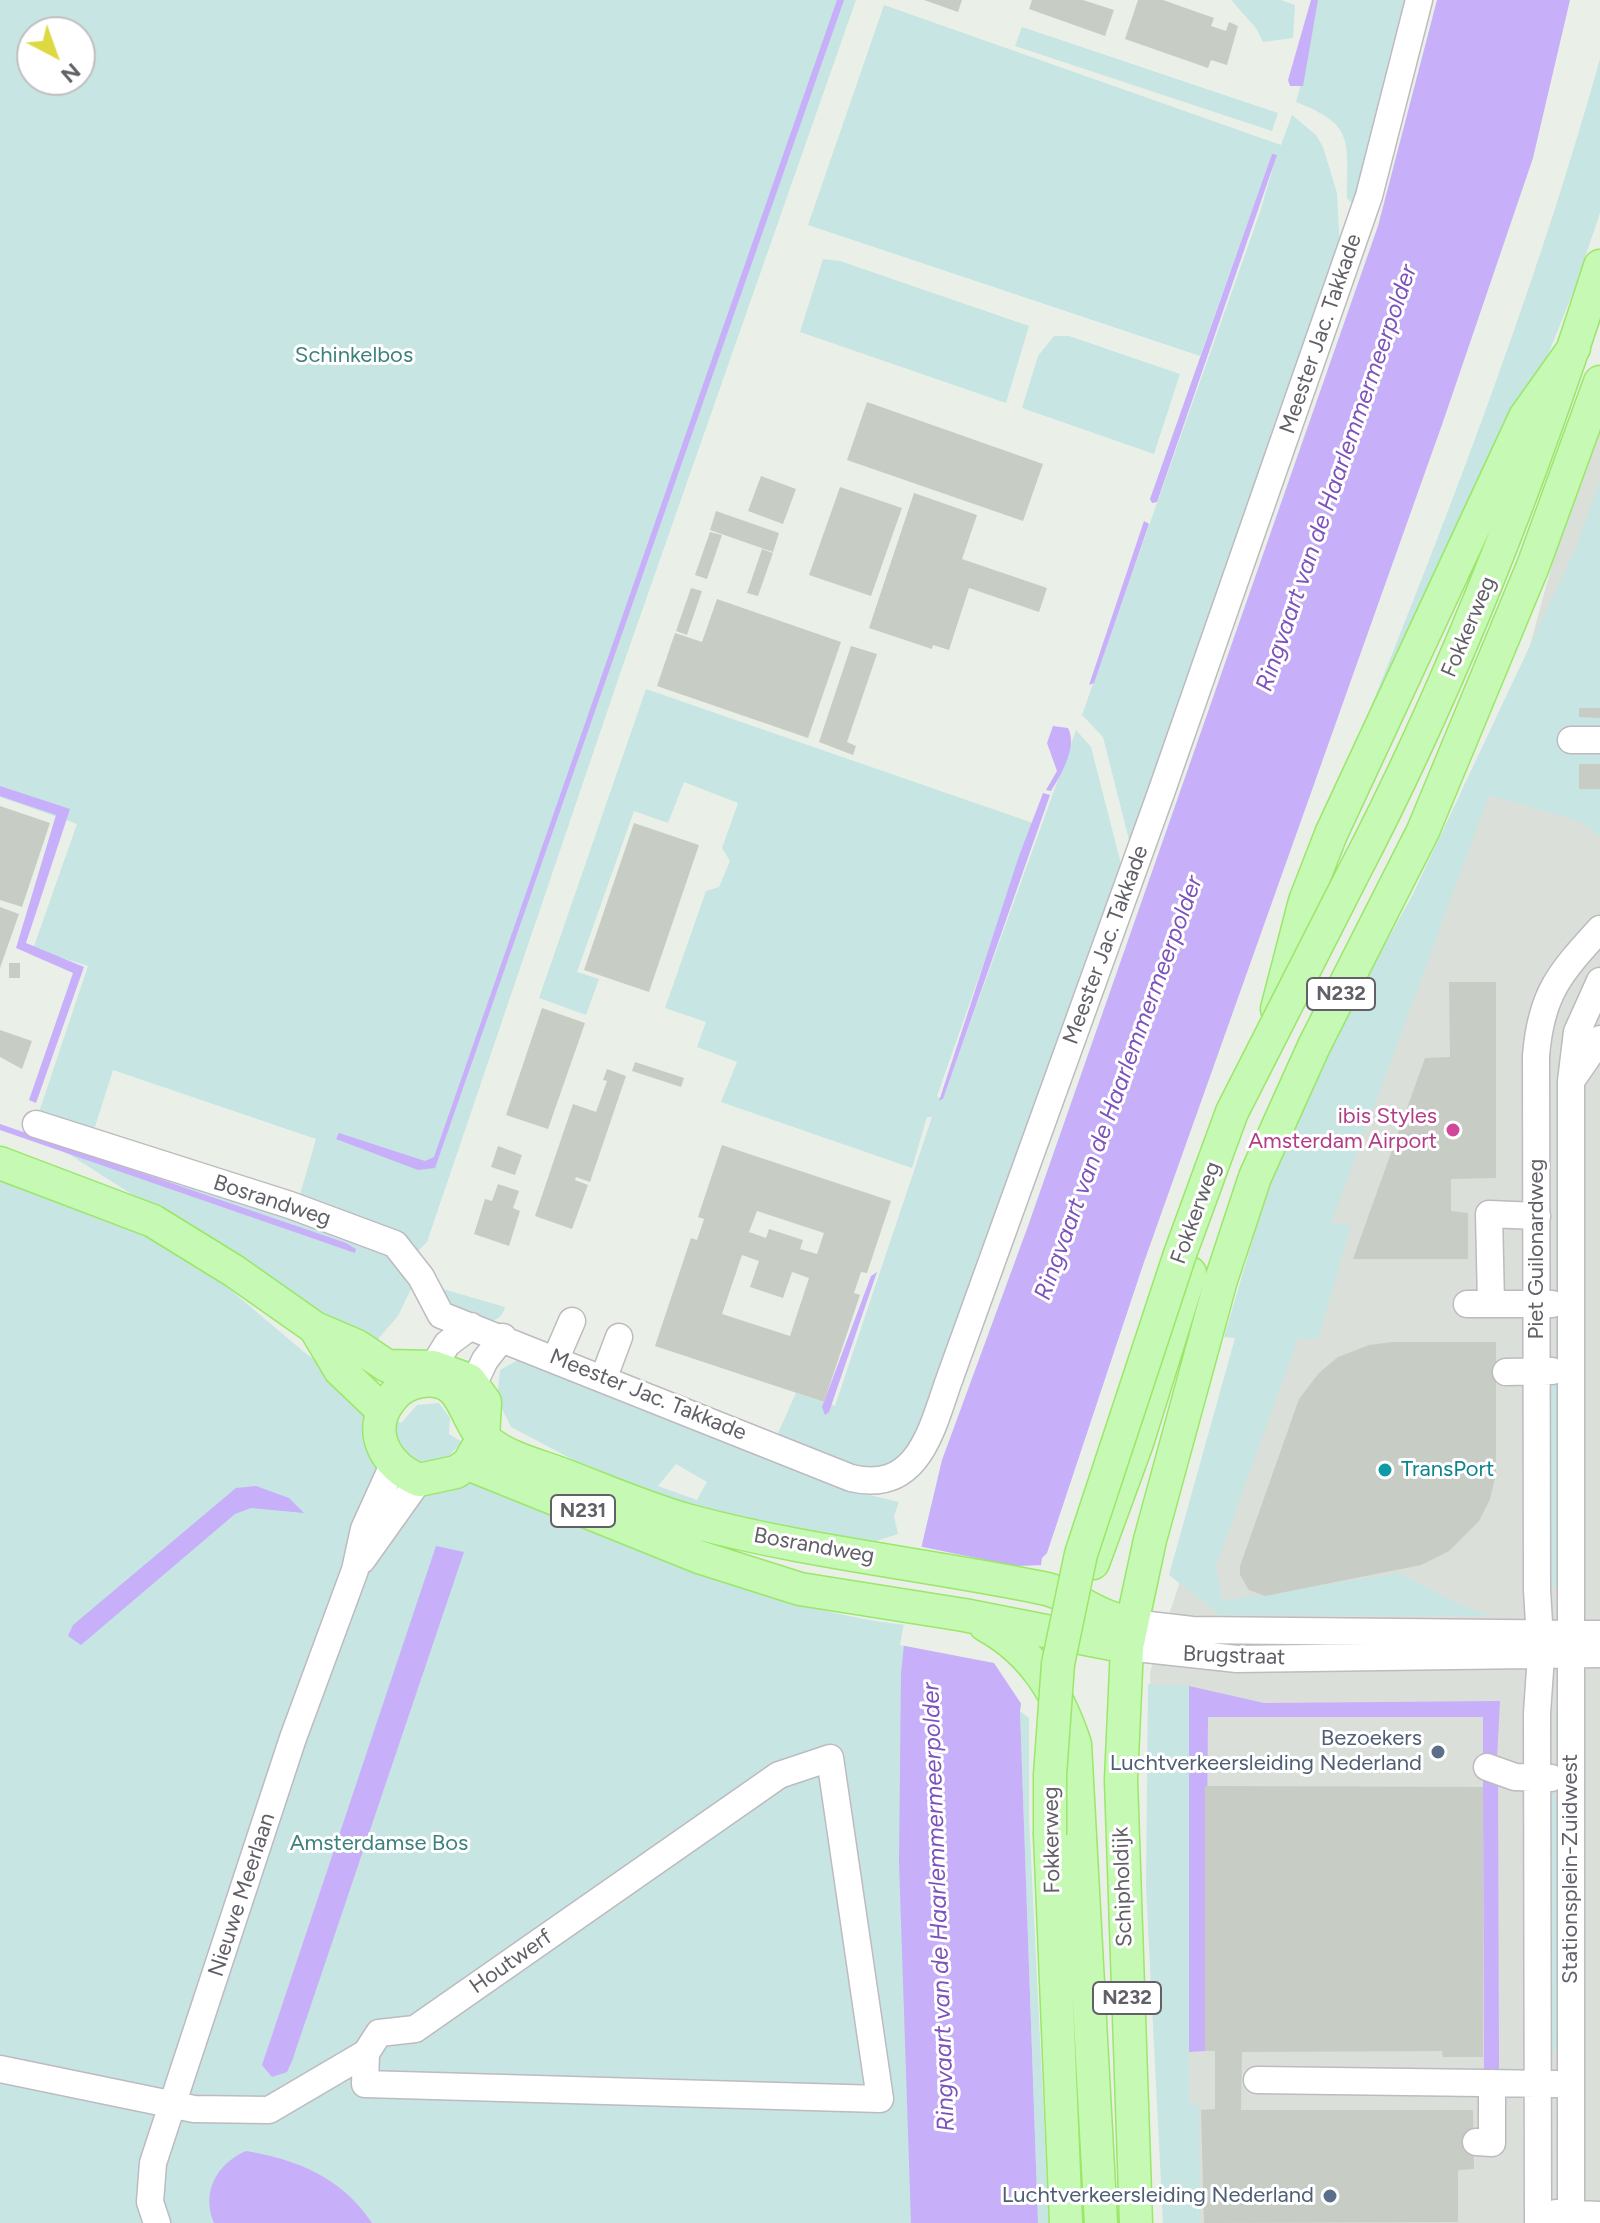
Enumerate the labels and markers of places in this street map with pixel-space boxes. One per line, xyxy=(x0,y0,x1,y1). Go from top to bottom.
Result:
place label: ibis Styles Amsterdam Airport xyxy=(1248,1104,1437,1156)
marker: ibis Styles Amsterdam Airport xyxy=(1444,1121,1462,1139)
place label: TransPort xyxy=(1401,1457,1494,1483)
marker: TransPort xyxy=(1376,1461,1394,1479)
place label: Bezoekers Luchtverkeersleiding Nederland xyxy=(1110,1726,1422,1778)
marker: Bezoekers Luchtverkeersleiding Nederland xyxy=(1429,1743,1447,1761)
place label: Luchtverkeersleiding Nederland xyxy=(1002,2183,1314,2209)
marker: Luchtverkeersleiding Nederland xyxy=(1321,2187,1339,2205)

